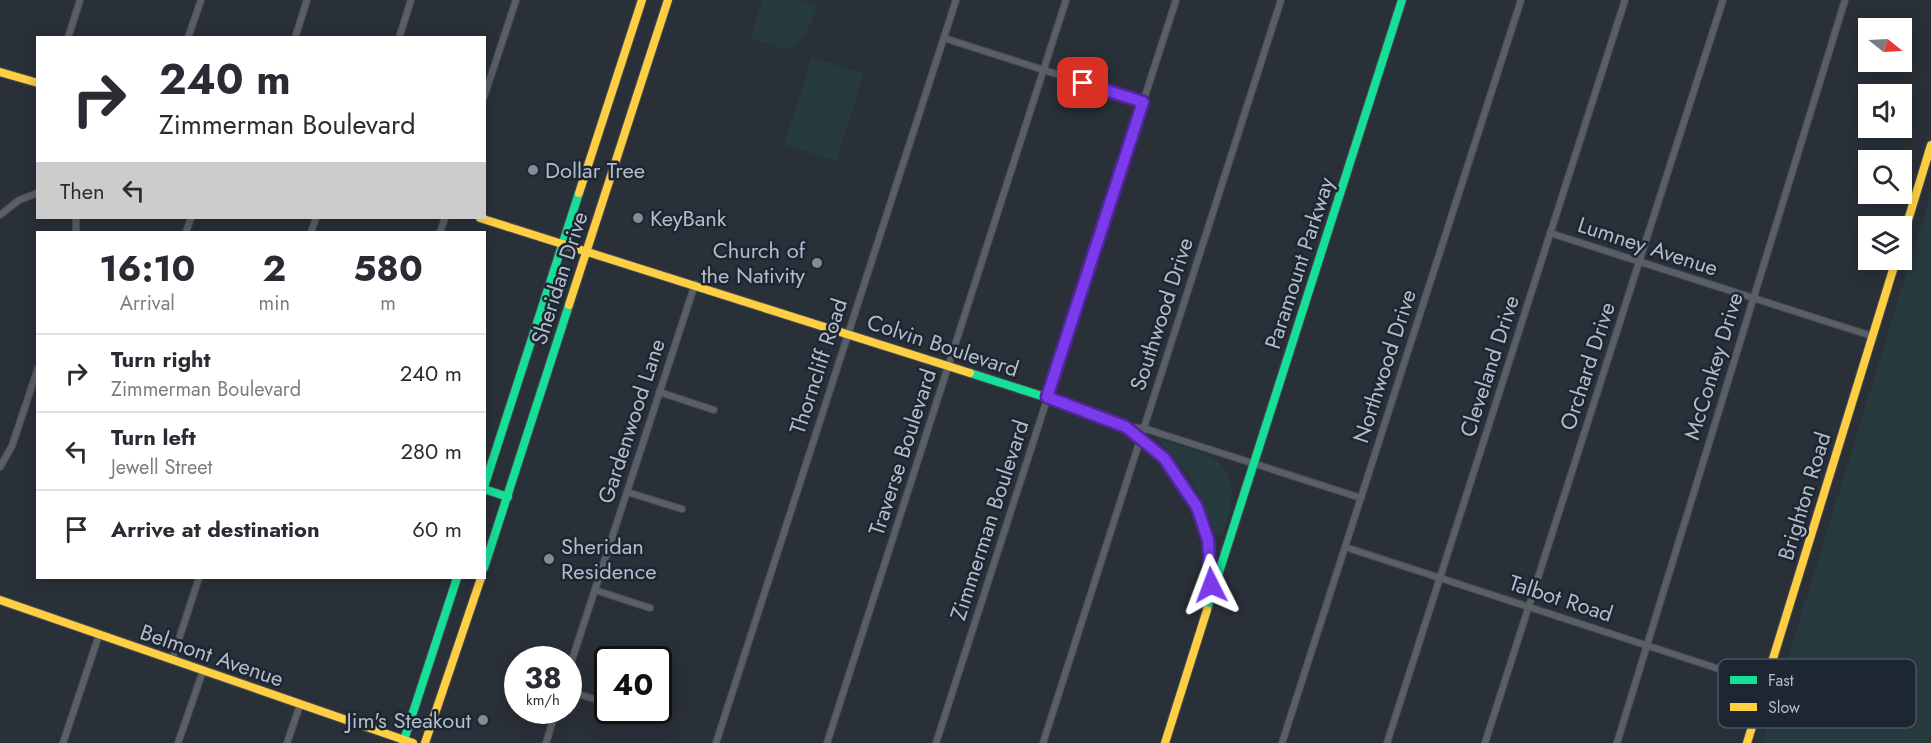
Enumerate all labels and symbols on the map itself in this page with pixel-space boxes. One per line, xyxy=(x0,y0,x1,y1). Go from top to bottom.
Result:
north arrow xyxy=(1858,18,1912,72)
pin xyxy=(1057,57,1108,108)
place label: Dollar Tree xyxy=(545,154,645,186)
marker: Dollar Tree xyxy=(526,163,540,177)
street label: Paramount Parkway xyxy=(1256,173,1342,353)
place label: KeyBank xyxy=(650,202,727,234)
street label: Sheridan Drive xyxy=(522,207,596,349)
street label: Lumney Avenue xyxy=(1574,208,1722,284)
marker: KeyBank xyxy=(631,211,645,225)
street label: Southwood Drive xyxy=(1121,233,1201,395)
place label: Church of the Nativity xyxy=(701,234,806,291)
marker: Church of the Nativity xyxy=(810,256,824,270)
street label: Northwood Drive xyxy=(1344,285,1424,447)
street label: McConkey Drive xyxy=(1675,288,1751,444)
street label: Cleveland Drive xyxy=(1451,291,1527,441)
street label: Thorncliff Road xyxy=(781,294,855,438)
street label: Orchard Drive xyxy=(1551,298,1623,434)
street label: Colvin Boulevard xyxy=(863,305,1023,385)
street label: Gardenwood Lane xyxy=(589,334,673,508)
street label: Traverse Boulevard xyxy=(860,364,944,540)
street label: Zimmerman Boulevard xyxy=(941,416,1037,624)
street label: Brighton Road xyxy=(1769,428,1839,564)
place label: Sheridan Residence xyxy=(561,530,657,587)
marker: Sheridan Residence xyxy=(542,552,556,566)
position arrow xyxy=(1179,553,1243,617)
street label: Talbot Road xyxy=(1505,566,1617,630)
street label: Belmont Avenue xyxy=(136,615,288,695)
speed limit sign: 40 xyxy=(594,646,672,724)
legend xyxy=(1718,659,1916,728)
text: Fast xyxy=(1768,669,1794,692)
text: Slow xyxy=(1768,696,1800,719)
place label: Jim's Steakout xyxy=(344,704,472,736)
marker: Jim's Steakout xyxy=(476,713,490,727)

